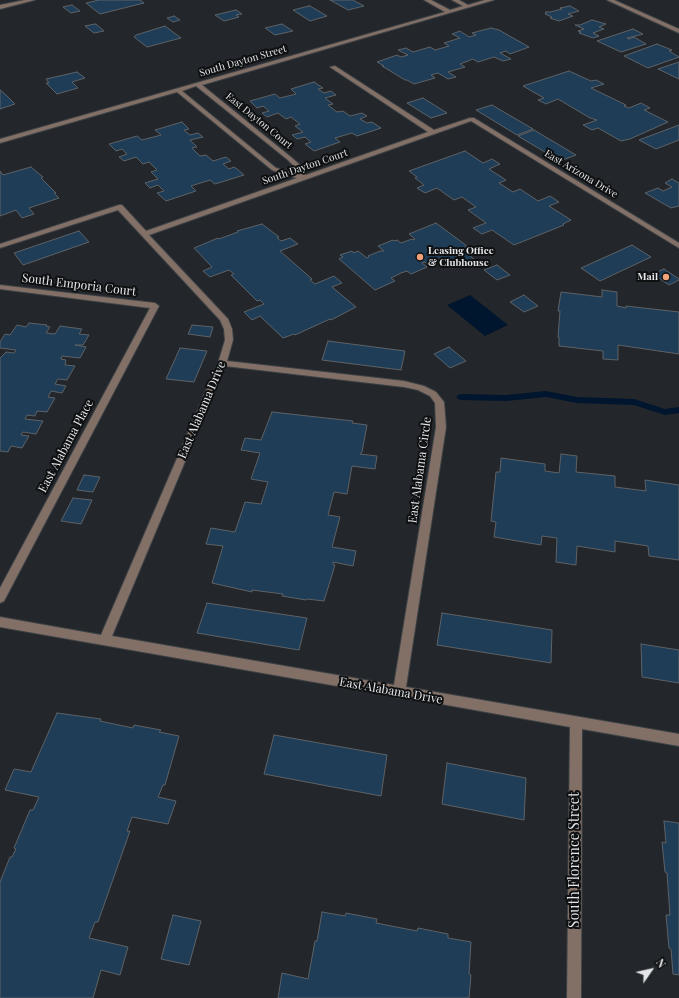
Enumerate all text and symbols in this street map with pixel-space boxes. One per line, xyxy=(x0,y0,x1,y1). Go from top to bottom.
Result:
street label: South Dayton Street xyxy=(198,43,288,79)
street label: East Dayton Court xyxy=(223,90,295,152)
street label: South Dayton Court xyxy=(261,147,349,187)
street label: East Arizona Drive xyxy=(542,147,620,201)
place label: Leasing Office & Clubhouse xyxy=(428,245,494,268)
marker: Leasing Office & Clubhouse xyxy=(415,252,425,262)
street label: South Emporia Court xyxy=(21,271,137,299)
place label: Mail xyxy=(637,271,658,283)
marker: Mail xyxy=(661,272,671,282)
street label: East Alabama Drive xyxy=(175,359,229,461)
street label: East Alabama Place xyxy=(35,397,97,495)
street label: East Alabama Circle xyxy=(405,416,435,524)
street label: East Alabama Drive xyxy=(338,675,444,707)
street label: South Florence Street xyxy=(567,792,583,928)
north arrow xyxy=(631,950,671,990)
text: N xyxy=(653,956,670,970)

